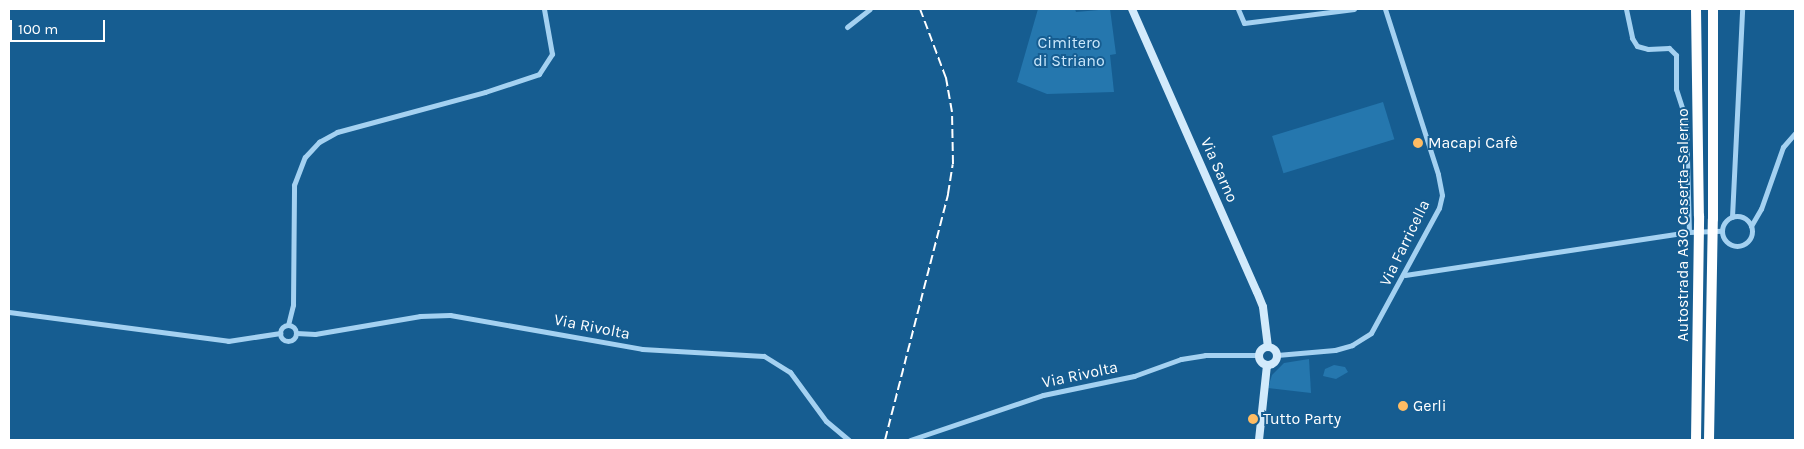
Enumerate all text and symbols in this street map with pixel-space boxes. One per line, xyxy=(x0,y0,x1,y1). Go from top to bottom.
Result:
scale bar xyxy=(12,10,108,42)
text: 100 m xyxy=(18,20,58,38)
park label: Cimitero di Striano xyxy=(1033,33,1105,71)
street label: Autostrada A30 Caserta-Salerno xyxy=(1673,108,1693,342)
place label: Macapi Cafè xyxy=(1428,133,1518,153)
street label: Via Sarno xyxy=(1196,135,1242,205)
marker: Macapi Cafè xyxy=(1412,137,1424,149)
street label: Via Farricella xyxy=(1376,197,1434,289)
street label: Via Rivolta xyxy=(552,310,632,344)
street label: Via Rivolta xyxy=(1040,358,1120,392)
place label: Gerli xyxy=(1413,396,1447,416)
marker: Gerli xyxy=(1397,400,1409,412)
place label: Tutto Party xyxy=(1263,409,1341,429)
marker: Tutto Party xyxy=(1247,413,1259,425)

